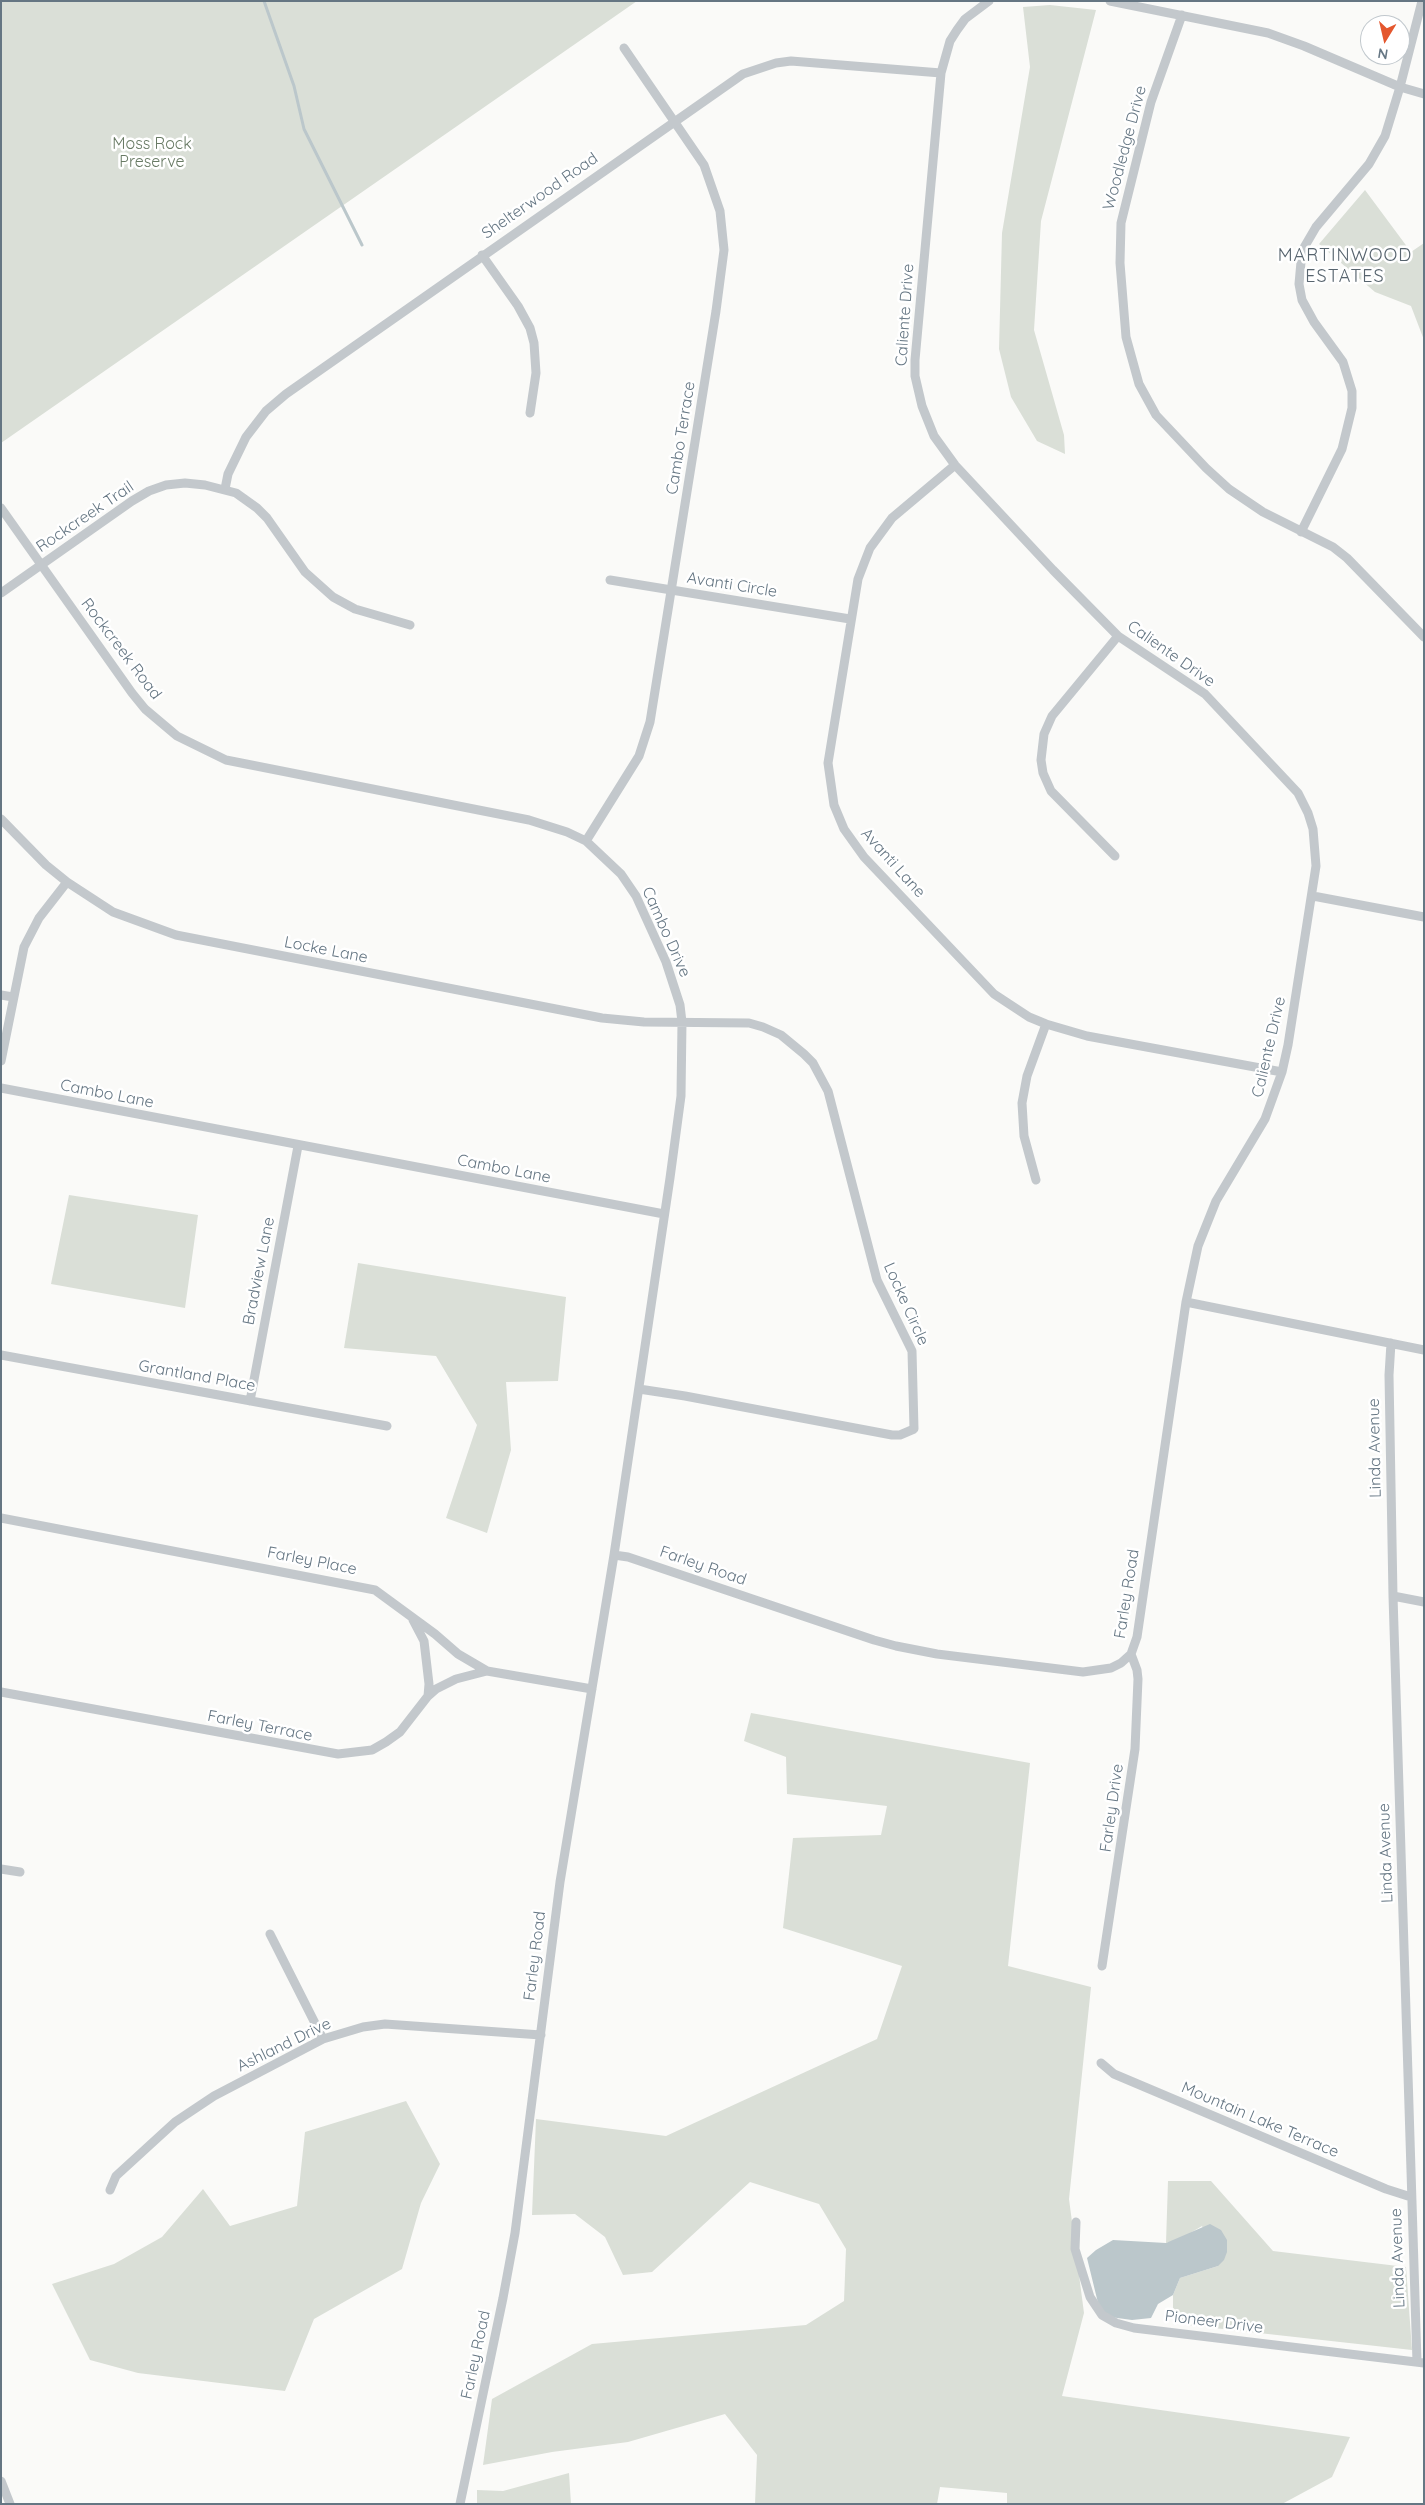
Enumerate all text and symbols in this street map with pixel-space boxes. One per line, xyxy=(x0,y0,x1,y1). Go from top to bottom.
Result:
north arrow xyxy=(1360,15,1410,65)
text: N xyxy=(1376,44,1389,64)
street label: Woodledge Drive xyxy=(1099,84,1151,212)
park label: Moss Rock Preserve xyxy=(112,134,192,172)
street label: Shelterwood Road xyxy=(478,149,602,243)
district label: MARTINWOOD ESTATES xyxy=(1276,245,1414,288)
street label: Caliente Drive xyxy=(892,263,918,367)
street label: Cambo Terrace xyxy=(663,380,699,496)
street label: Rockcreek Trail xyxy=(33,477,137,557)
street label: Avanti Circle xyxy=(686,568,778,602)
street label: Rockcreek Road xyxy=(77,595,165,703)
street label: Caliente Drive xyxy=(1123,617,1219,691)
street label: Avanti Lane xyxy=(857,824,929,902)
street label: Cambo Drive xyxy=(638,884,694,980)
street label: Locke Lane xyxy=(283,933,369,967)
street label: Caliente Drive xyxy=(1248,995,1290,1099)
street label: Cambo Lane xyxy=(59,1076,155,1112)
street label: Cambo Lane xyxy=(456,1151,552,1187)
street label: Bradview Lane xyxy=(239,1215,279,1327)
street label: Locke Circle xyxy=(879,1260,933,1348)
street label: Grantland Place xyxy=(137,1356,257,1396)
street label: Linda Avenue xyxy=(1365,1398,1385,1498)
street label: Farley Road xyxy=(657,1542,749,1590)
street label: Farley Place xyxy=(266,1543,358,1579)
street label: Farley Road xyxy=(1110,1548,1144,1640)
street label: Farley Terrace xyxy=(206,1706,314,1746)
street label: Farley Drive xyxy=(1096,1763,1128,1853)
street label: Linda Avenue xyxy=(1375,1803,1397,1903)
street label: Farley Road xyxy=(520,1910,550,2002)
street label: Ashland Drive xyxy=(234,2014,334,2076)
street label: Mountain Lake Terrace xyxy=(1178,2078,1342,2162)
street label: Linda Avenue xyxy=(1387,2208,1409,2308)
street label: Pioneer Drive xyxy=(1164,2306,1264,2338)
street label: Farley Road xyxy=(457,2309,495,2401)

